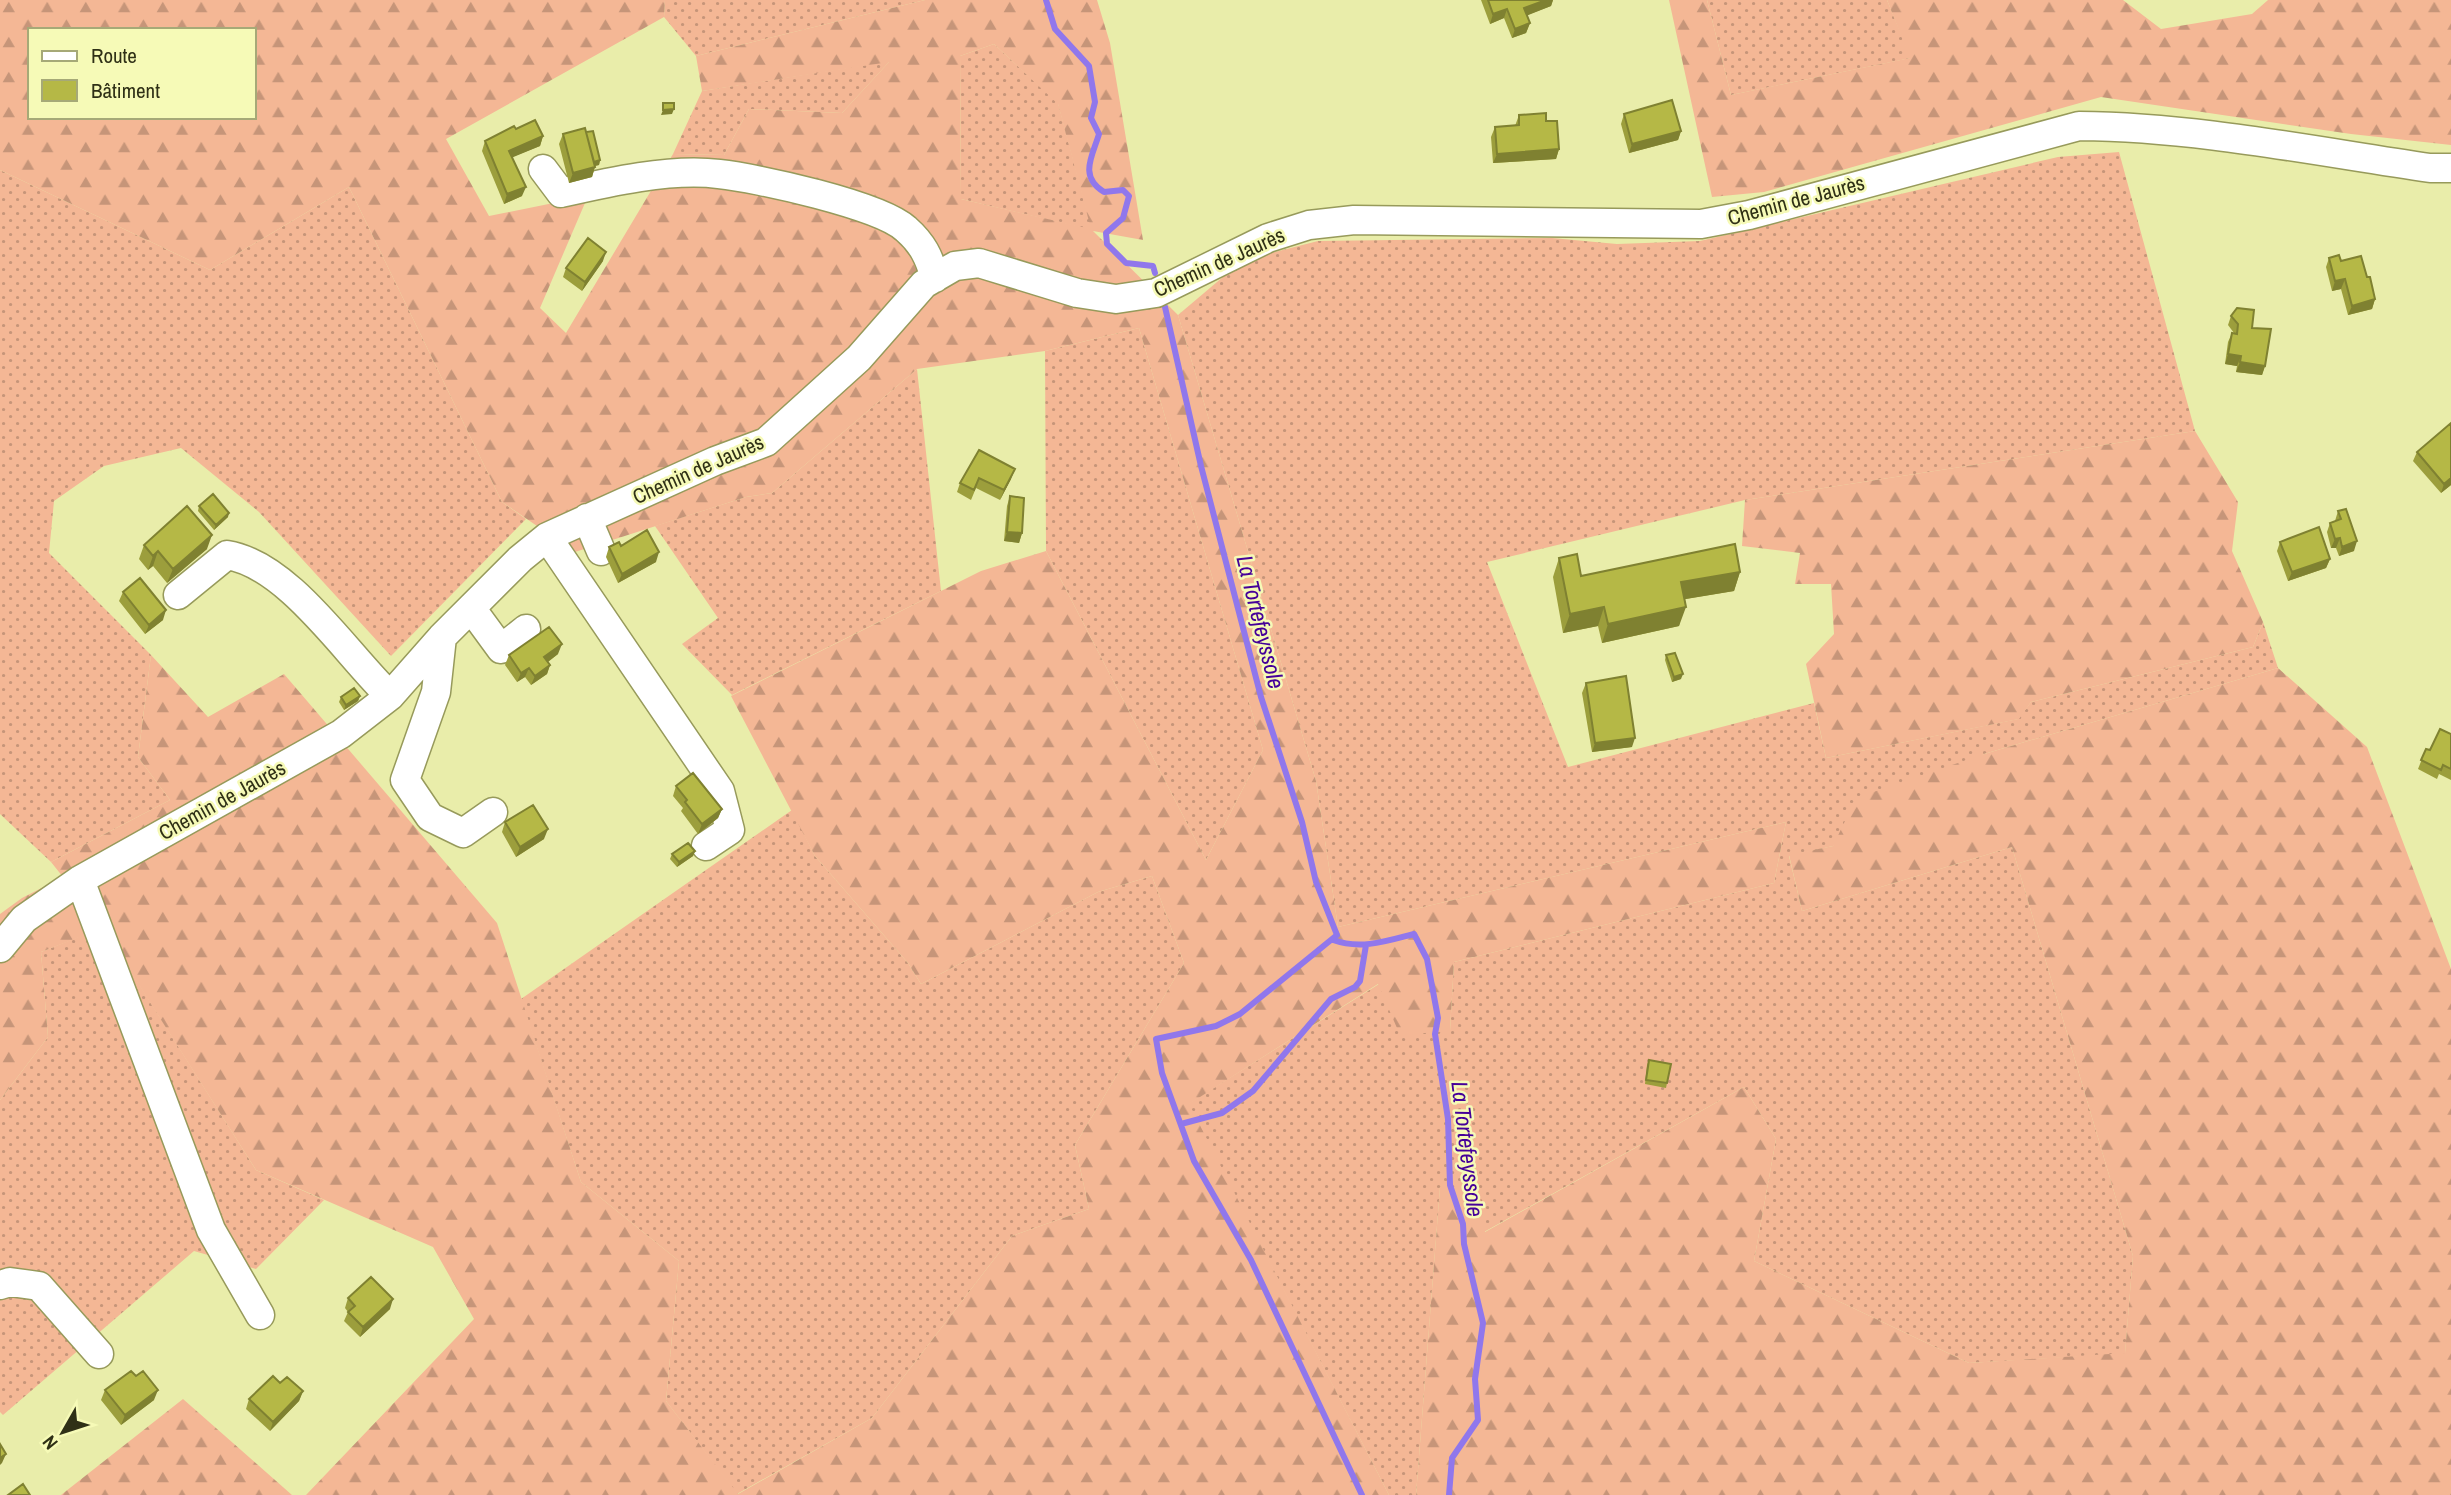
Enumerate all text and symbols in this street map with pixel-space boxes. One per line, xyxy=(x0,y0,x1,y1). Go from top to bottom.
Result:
legend xyxy=(28,28,256,119)
text: Route xyxy=(91,41,137,70)
text: Bâtiment xyxy=(91,76,160,105)
street label: Chemin de Jaurès xyxy=(1724,168,1868,232)
street label: Chemin de Jaurès xyxy=(1149,220,1289,304)
street label: Chemin de Jaurès xyxy=(628,427,768,511)
water label: La Tortefeyssole xyxy=(1229,552,1293,692)
street label: Chemin de Jaurès xyxy=(153,753,291,847)
water label: La Tortefeyssole xyxy=(1444,1079,1492,1219)
north arrow xyxy=(28,1397,98,1467)
text: N xyxy=(36,1430,63,1455)

